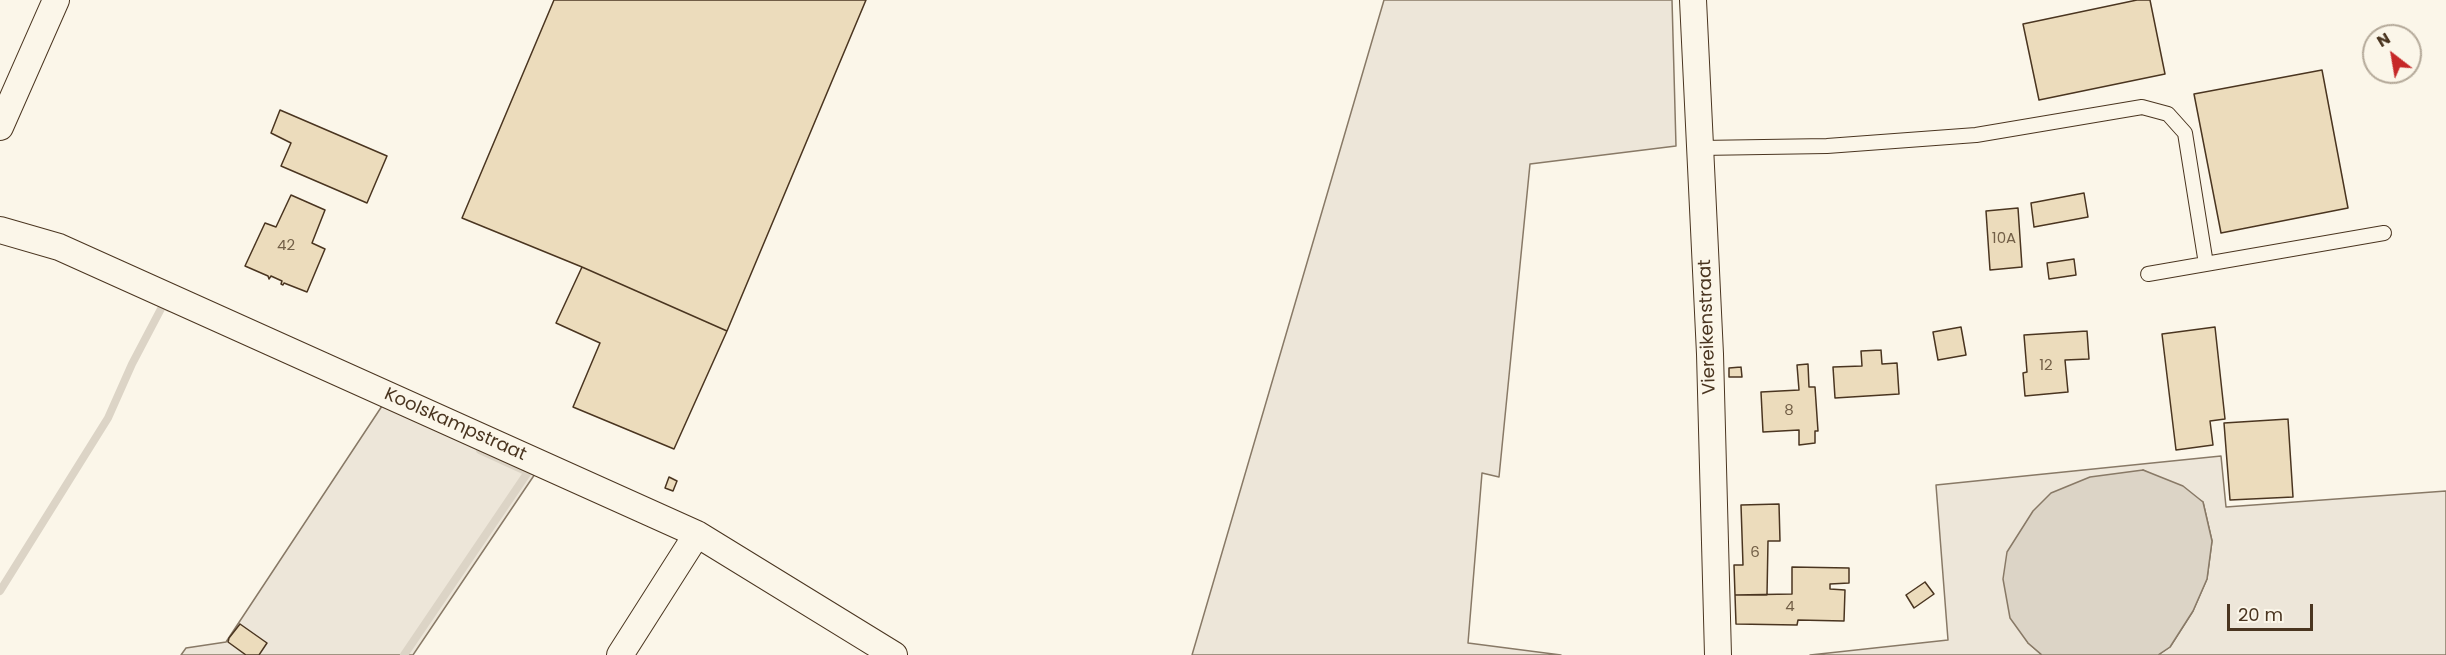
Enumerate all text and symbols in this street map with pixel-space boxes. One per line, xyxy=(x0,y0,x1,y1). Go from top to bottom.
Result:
north arrow xyxy=(2362,24,2422,84)
text: N xyxy=(2372,27,2395,53)
house number: 10A xyxy=(1992,230,2016,248)
house number: 42 xyxy=(277,237,295,255)
street label: Viereikenstraat xyxy=(1695,259,1721,395)
house number: 12 xyxy=(2039,357,2053,375)
street label: Koolskampstraat xyxy=(381,384,529,466)
house number: 8 xyxy=(1784,402,1794,420)
house number: 6 xyxy=(1750,544,1760,562)
scale bar xyxy=(2230,592,2316,630)
house number: 4 xyxy=(1785,598,1795,616)
text: 20 m xyxy=(2238,602,2283,627)

